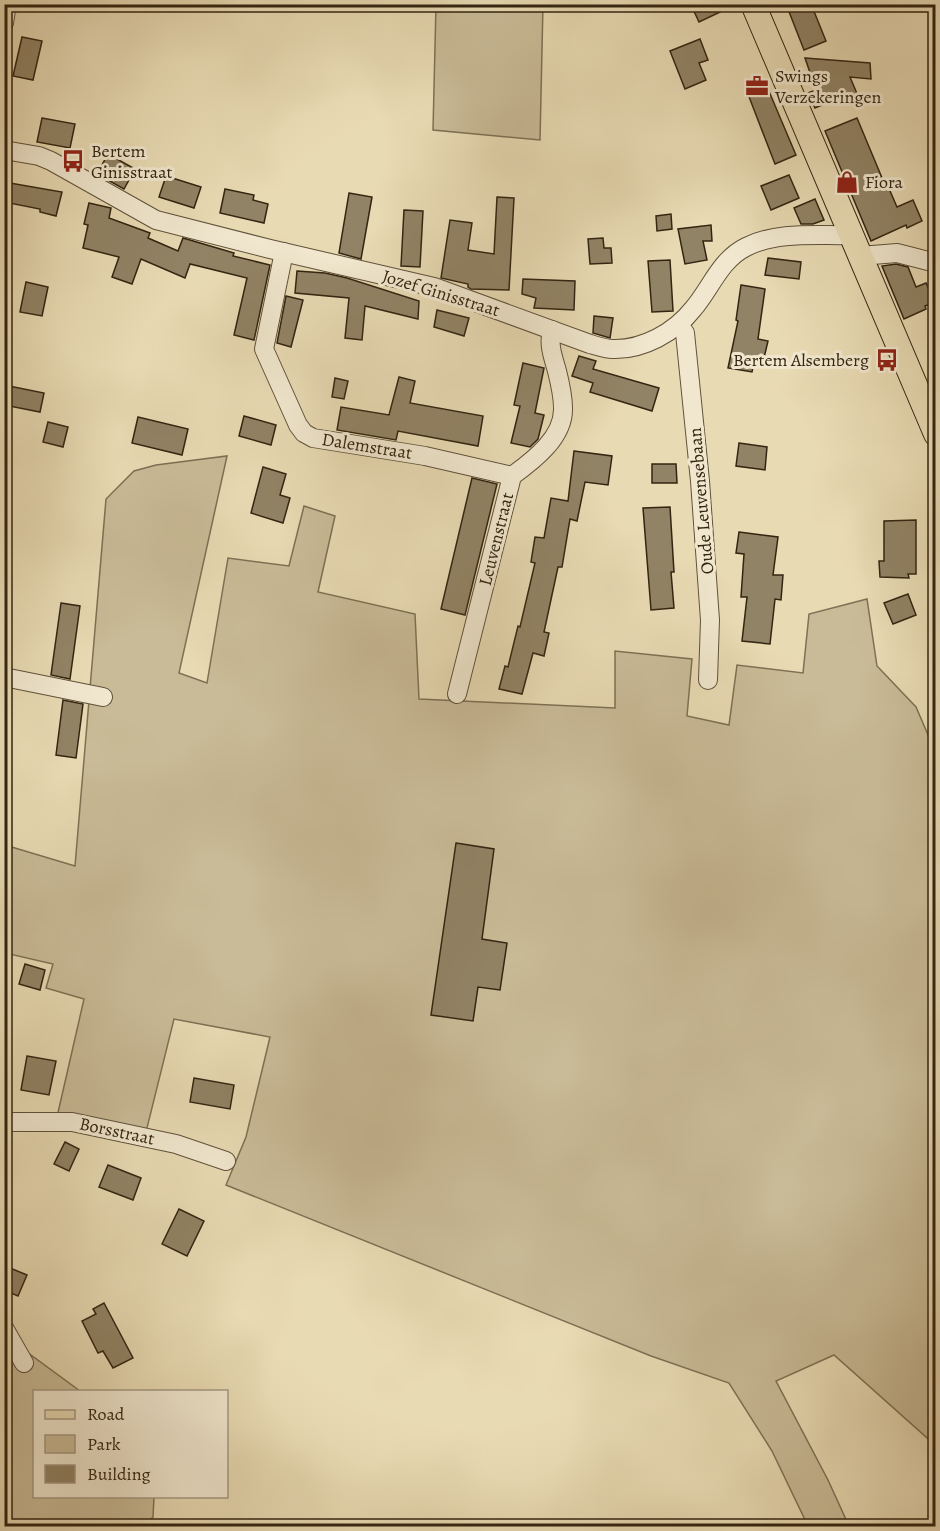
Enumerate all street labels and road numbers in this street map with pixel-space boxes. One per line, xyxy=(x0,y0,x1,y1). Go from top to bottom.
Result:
street label: Jozef Ginisstraat xyxy=(379,264,503,322)
street label: Dalemstraat xyxy=(320,427,414,465)
street label: Oude Leuvensebaan xyxy=(683,427,719,575)
street label: Leuvenstraat xyxy=(473,490,519,588)
street label: Borsstraat xyxy=(77,1111,157,1151)

